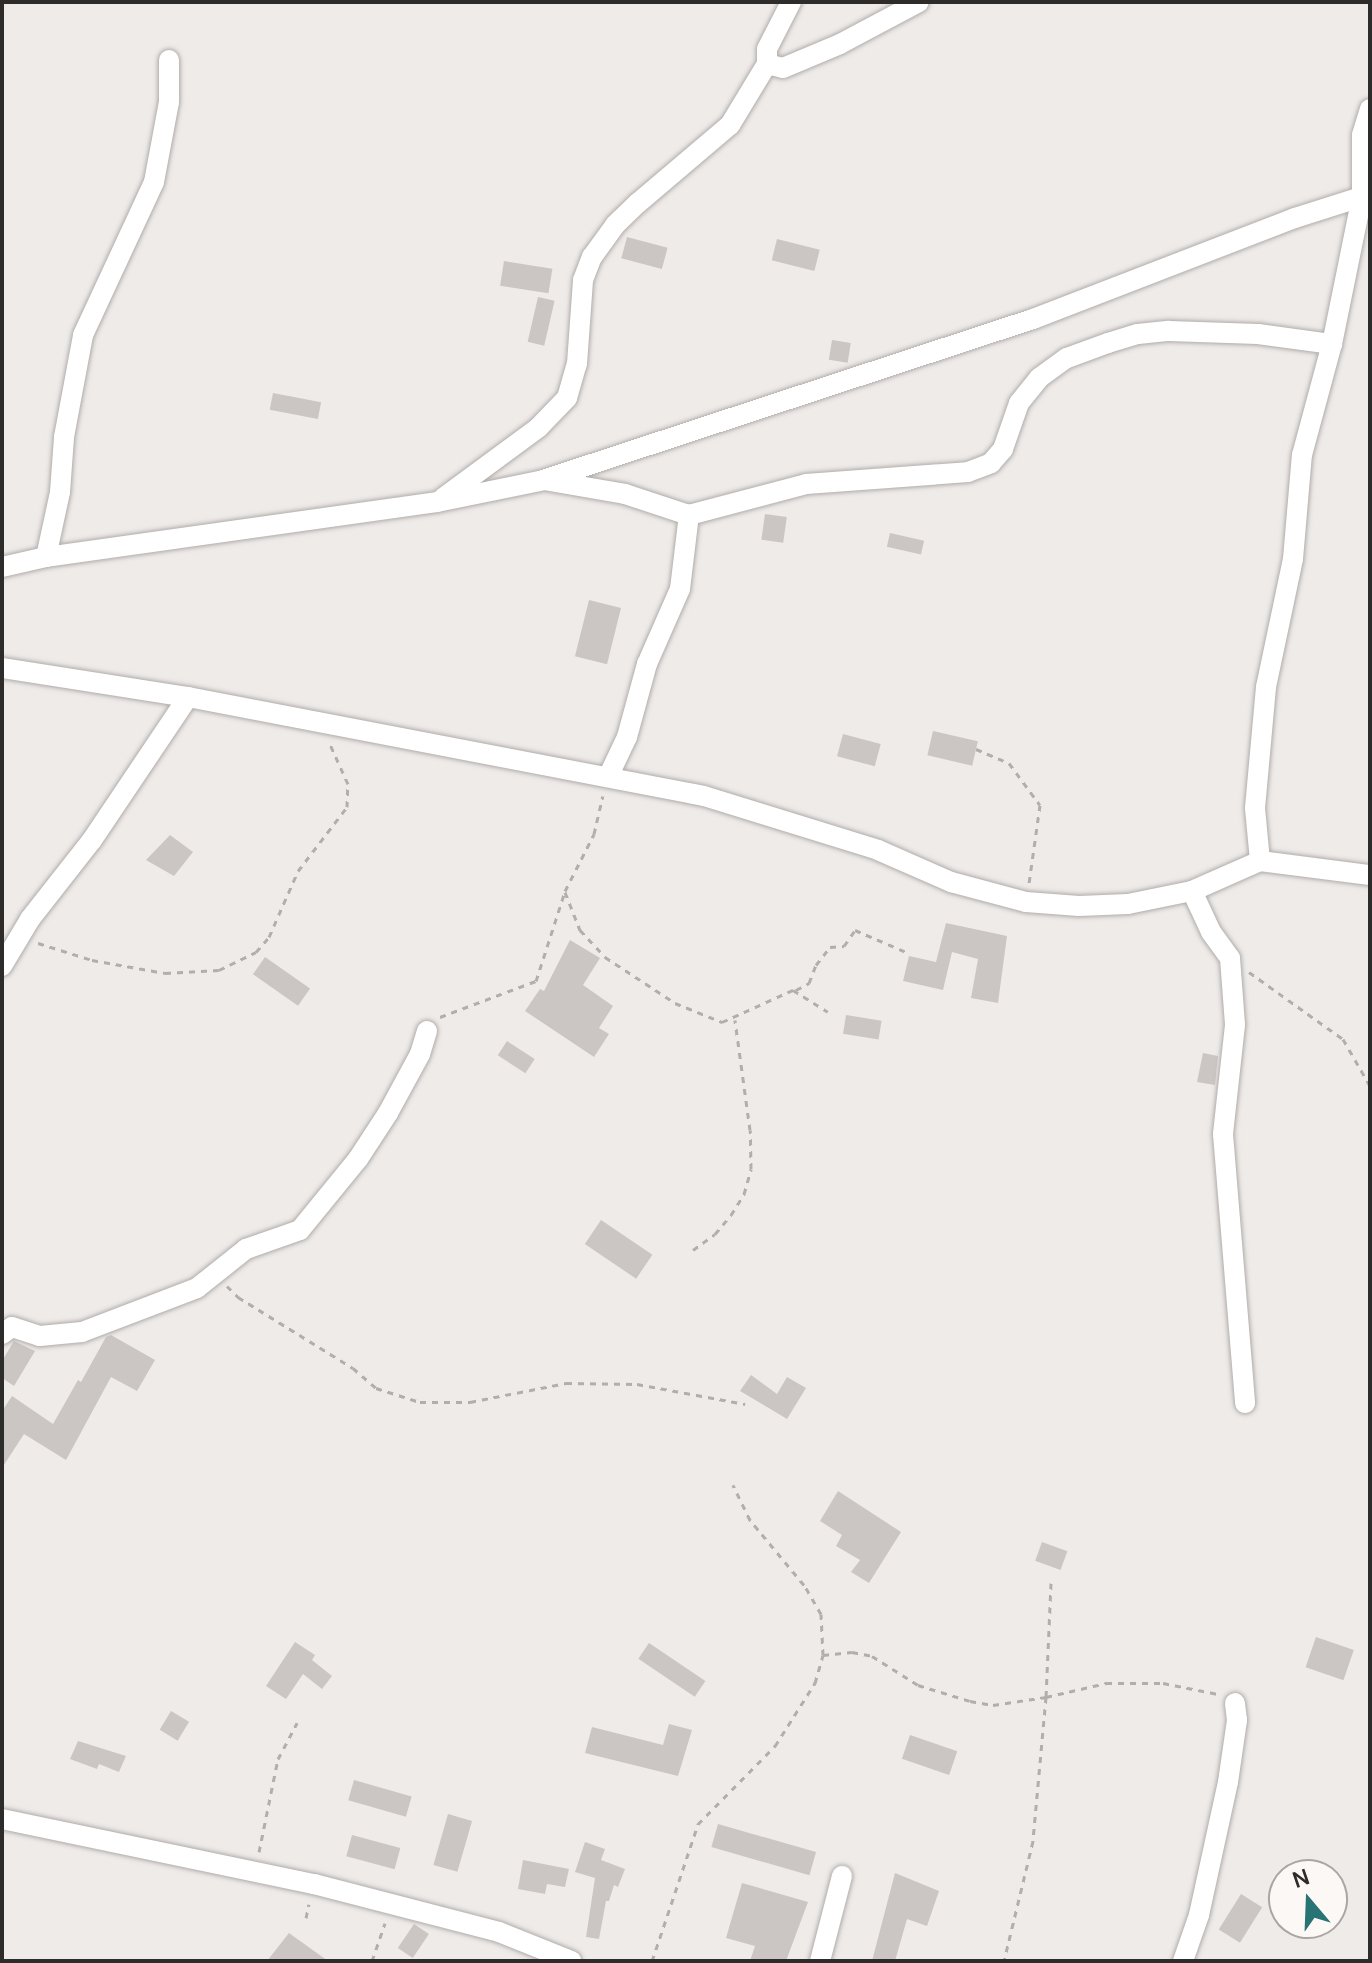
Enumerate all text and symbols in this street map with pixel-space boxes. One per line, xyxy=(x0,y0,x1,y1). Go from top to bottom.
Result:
north arrow xyxy=(1268,1859,1348,1939)
text: N xyxy=(1288,1861,1313,1895)

